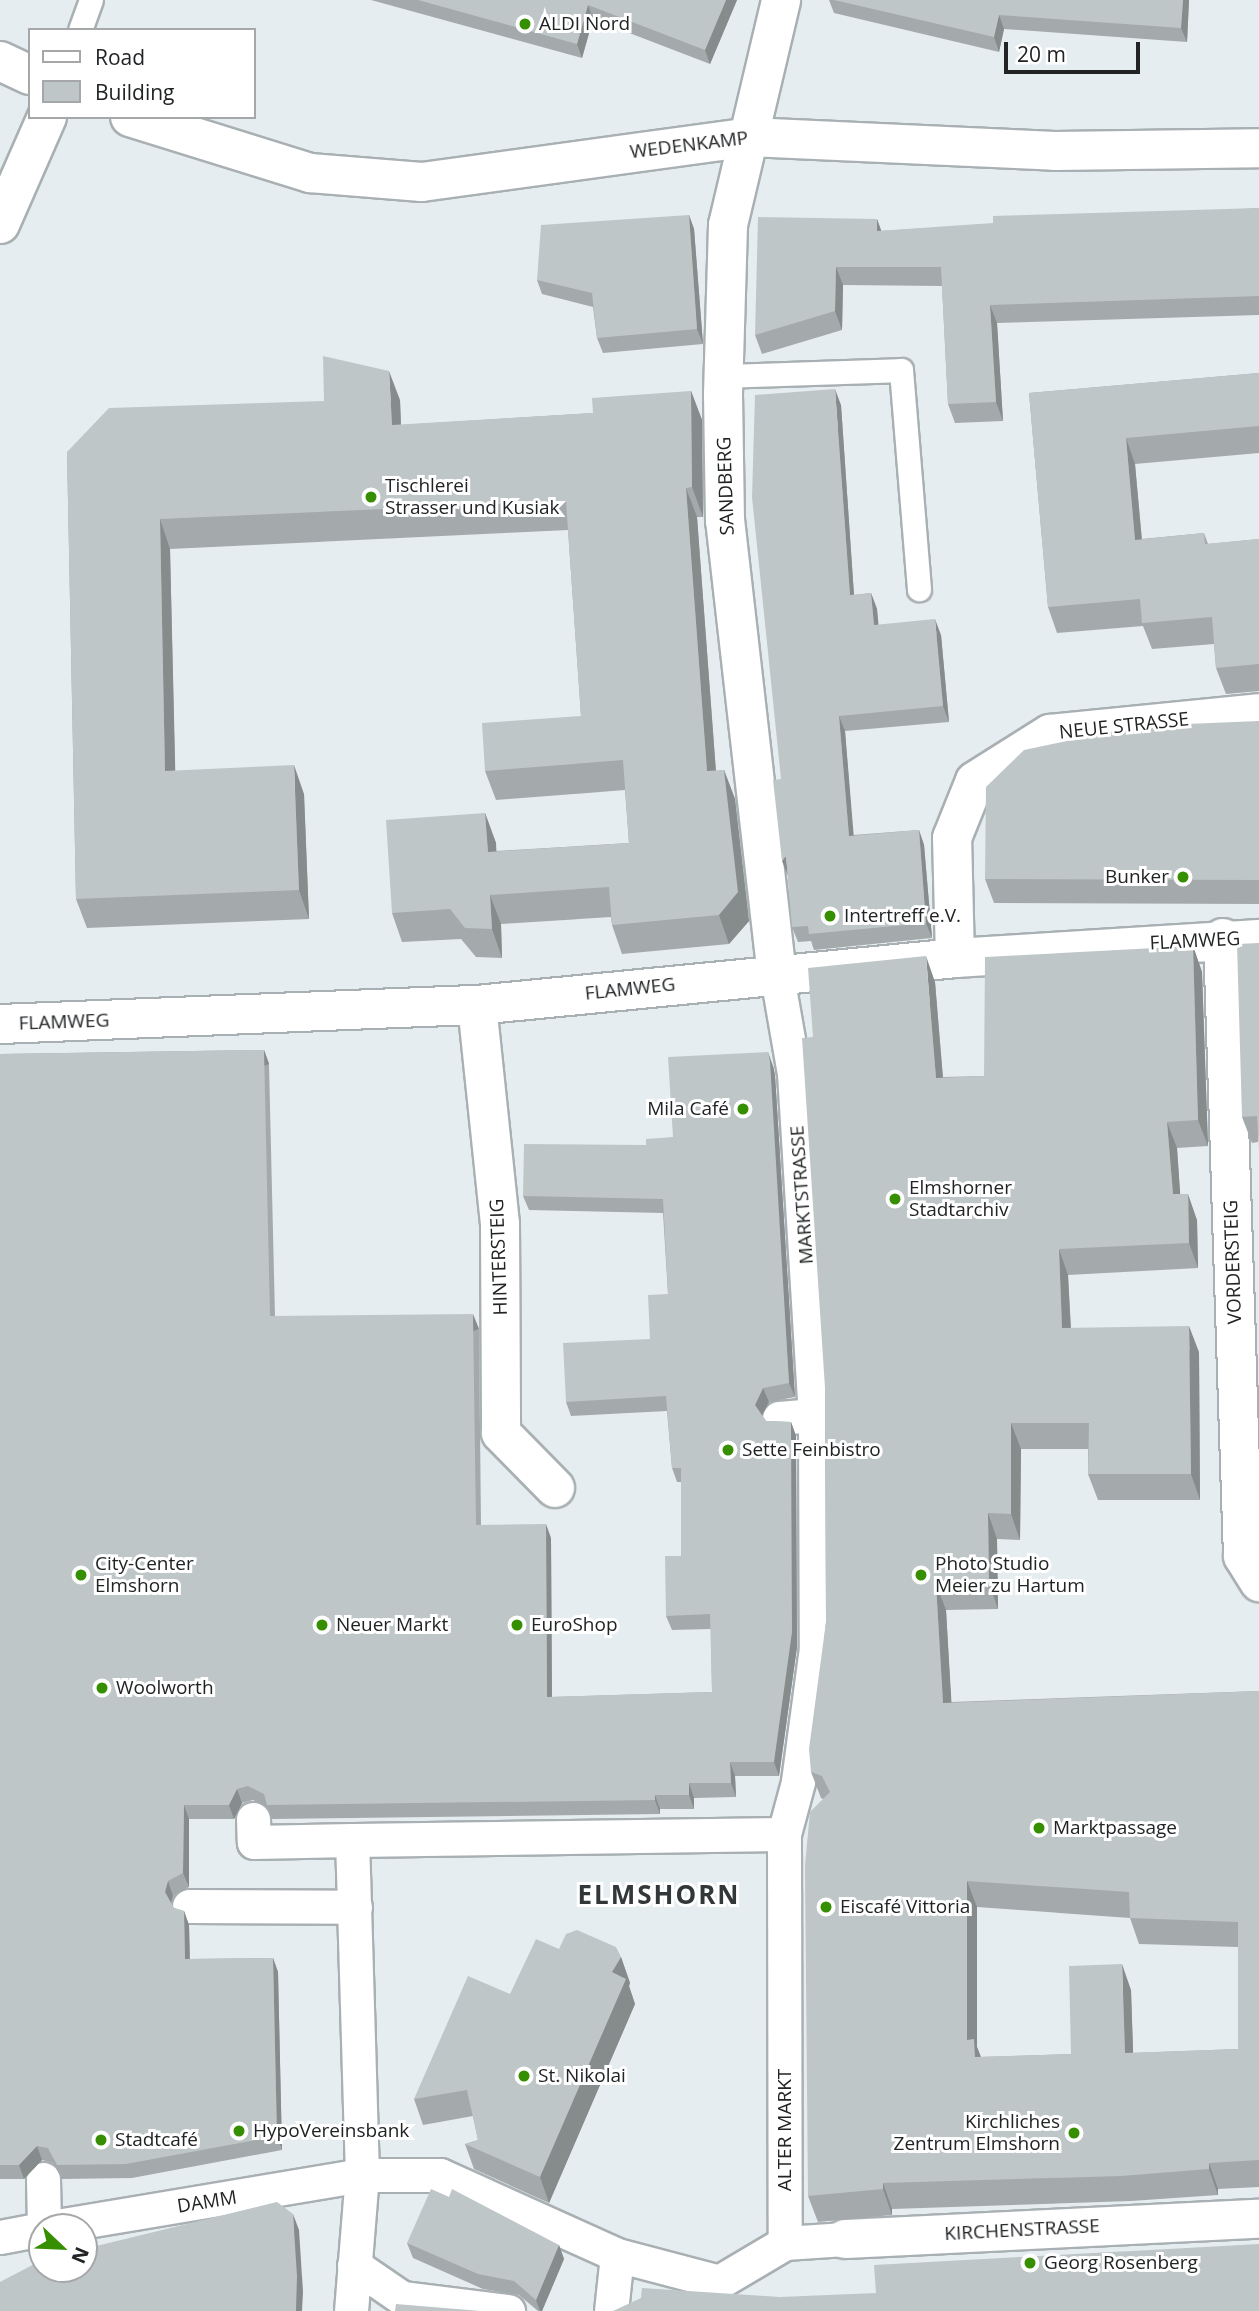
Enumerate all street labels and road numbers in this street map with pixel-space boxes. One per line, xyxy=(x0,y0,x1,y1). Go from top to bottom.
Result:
street label: WEDENKAMP xyxy=(629,126,749,164)
street label: SANDBERG xyxy=(713,436,739,536)
street label: NEUE STRASSE xyxy=(1058,708,1190,744)
street label: FLAMWEG xyxy=(1149,927,1241,955)
street label: FLAMWEG xyxy=(584,973,676,1005)
street label: FLAMWEG xyxy=(18,1009,110,1035)
street label: MARKTSTRASSE xyxy=(786,1125,818,1265)
street label: HINTERSTEIG xyxy=(486,1198,512,1316)
street label: VORDERSTEIG xyxy=(1219,1199,1247,1325)
street label: ALTER MARKT xyxy=(774,2069,796,2191)
street label: DAMM xyxy=(176,2186,238,2218)
street label: KIRCHENSTRASSE xyxy=(944,2215,1100,2245)

